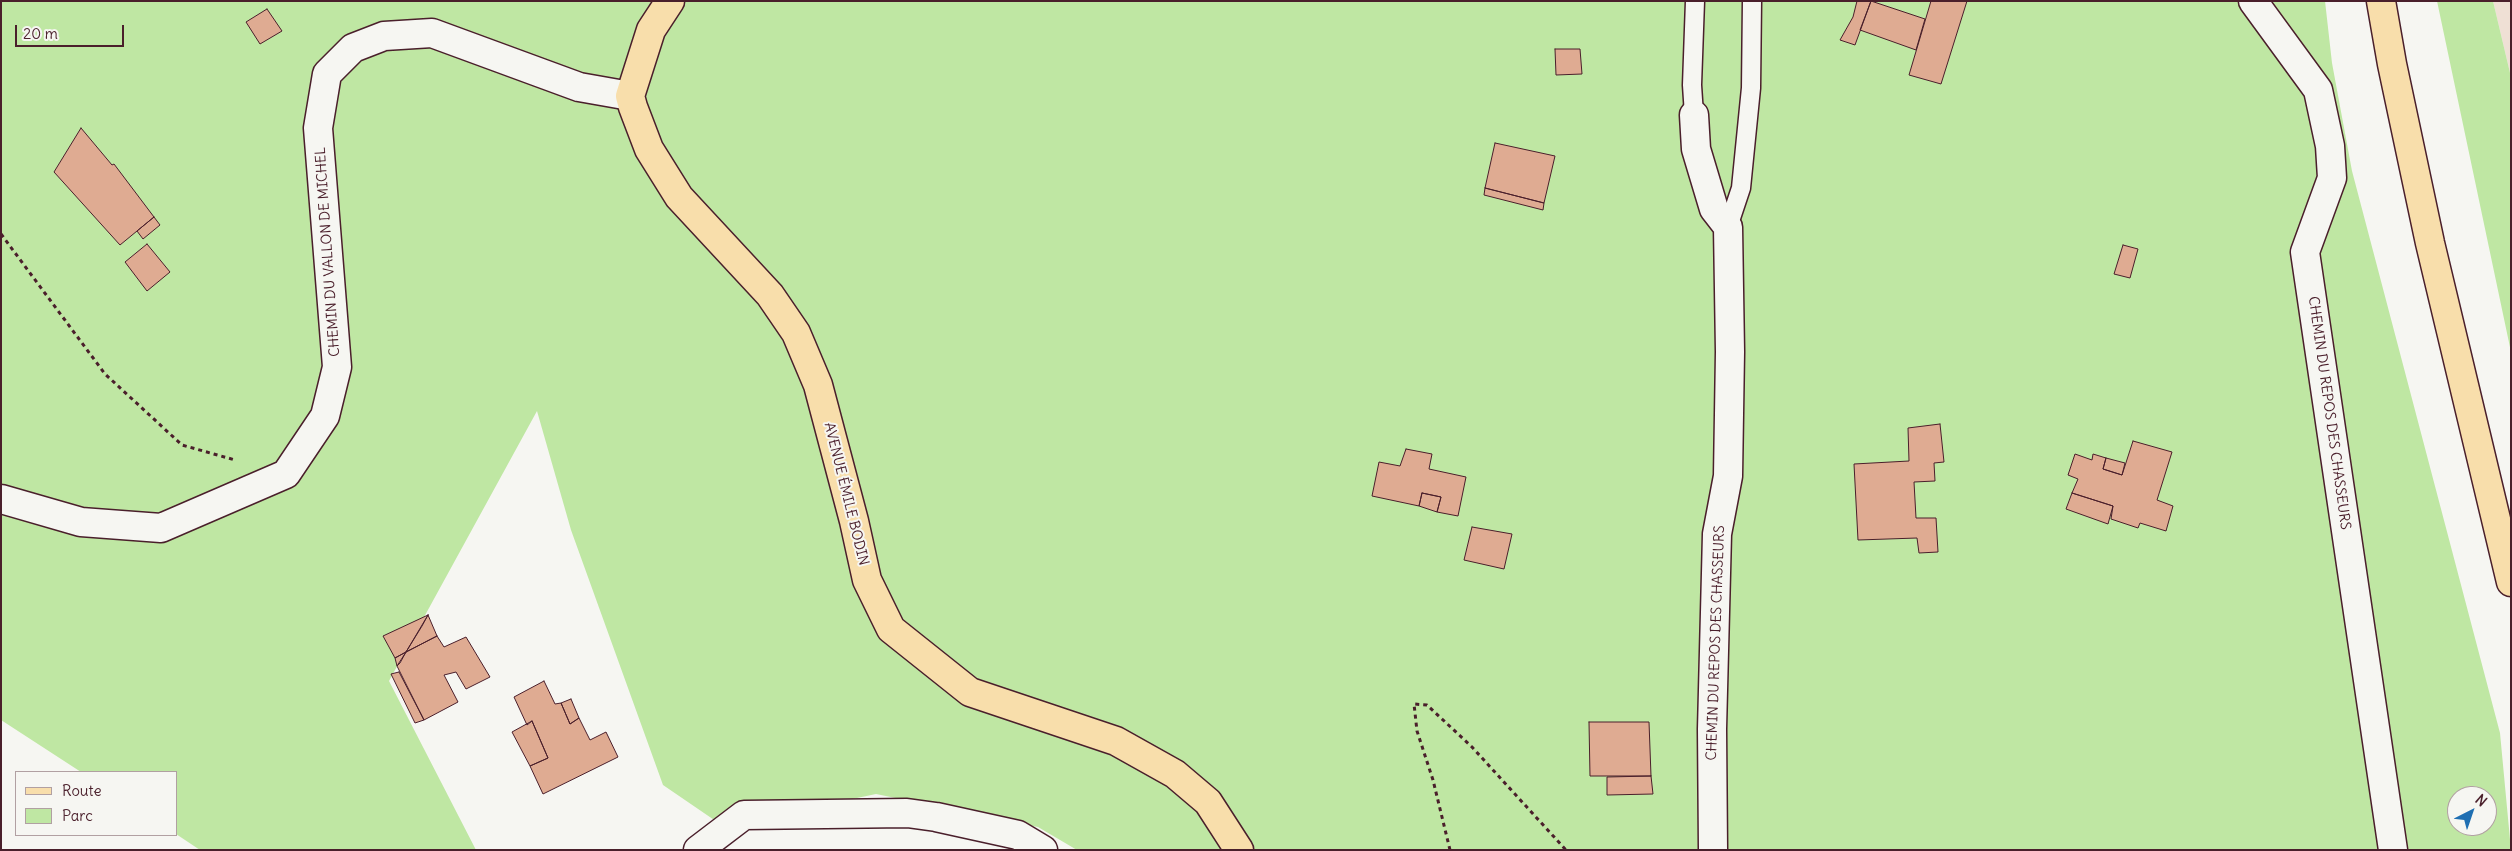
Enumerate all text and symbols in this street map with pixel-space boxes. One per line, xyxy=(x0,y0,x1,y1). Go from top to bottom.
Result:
scale bar xyxy=(18,15,126,47)
text: 20 m xyxy=(23,24,58,43)
street label: CHEMIN DU VALLON DE MICHEL xyxy=(312,147,344,357)
street label: CHEMIN DU REPOS DES CHASSEURS xyxy=(2304,295,2354,531)
street label: AVENUE ÉMILE BODIN xyxy=(820,421,872,567)
street label: CHEMIN DU REPOS DES CHASSEURS xyxy=(1703,525,1729,761)
legend xyxy=(15,771,178,836)
text: Route xyxy=(62,781,102,800)
north arrow xyxy=(2447,786,2497,836)
text: N xyxy=(2472,790,2491,810)
text: Parc xyxy=(62,806,93,825)

